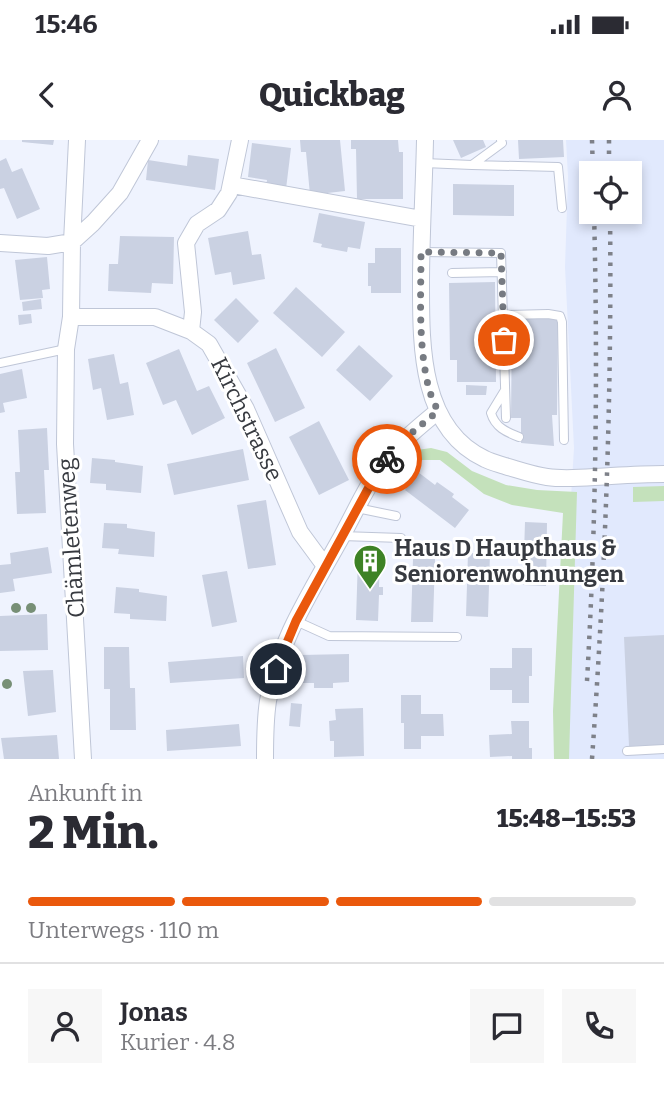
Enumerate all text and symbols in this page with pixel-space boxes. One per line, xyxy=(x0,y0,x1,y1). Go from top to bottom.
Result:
text: 15:46 xyxy=(35,9,98,40)
icon: back xyxy=(28,76,66,114)
text: Quickbag xyxy=(259,76,405,114)
icon: person xyxy=(598,76,636,114)
map controls xyxy=(579,161,642,224)
button: locate xyxy=(579,161,642,224)
pin xyxy=(474,310,534,370)
icon: bag xyxy=(485,321,523,359)
street label: Kirchstrasse xyxy=(205,353,289,485)
courier xyxy=(352,424,422,494)
icon: bike xyxy=(368,440,406,478)
street label: Chämletenweg xyxy=(51,457,91,619)
place label: Haus D Haupthaus & Seniorenwohnungen xyxy=(394,534,624,588)
building icon: Haus D Haupthaus & Seniorenwohnungen xyxy=(351,542,389,591)
pin xyxy=(246,639,306,699)
icon: home xyxy=(257,650,295,688)
text: Ankunft in xyxy=(28,779,143,807)
text: 15:48–15:53 xyxy=(497,803,636,834)
text: 2 Min. xyxy=(28,805,159,860)
text: Unterwegs · 110 m xyxy=(28,916,219,944)
button: person xyxy=(28,989,102,1063)
button: chat xyxy=(470,989,544,1063)
button: phone xyxy=(562,989,636,1063)
text: Jonas xyxy=(120,997,188,1028)
text: Kurier · 4.8 xyxy=(120,1028,235,1056)

